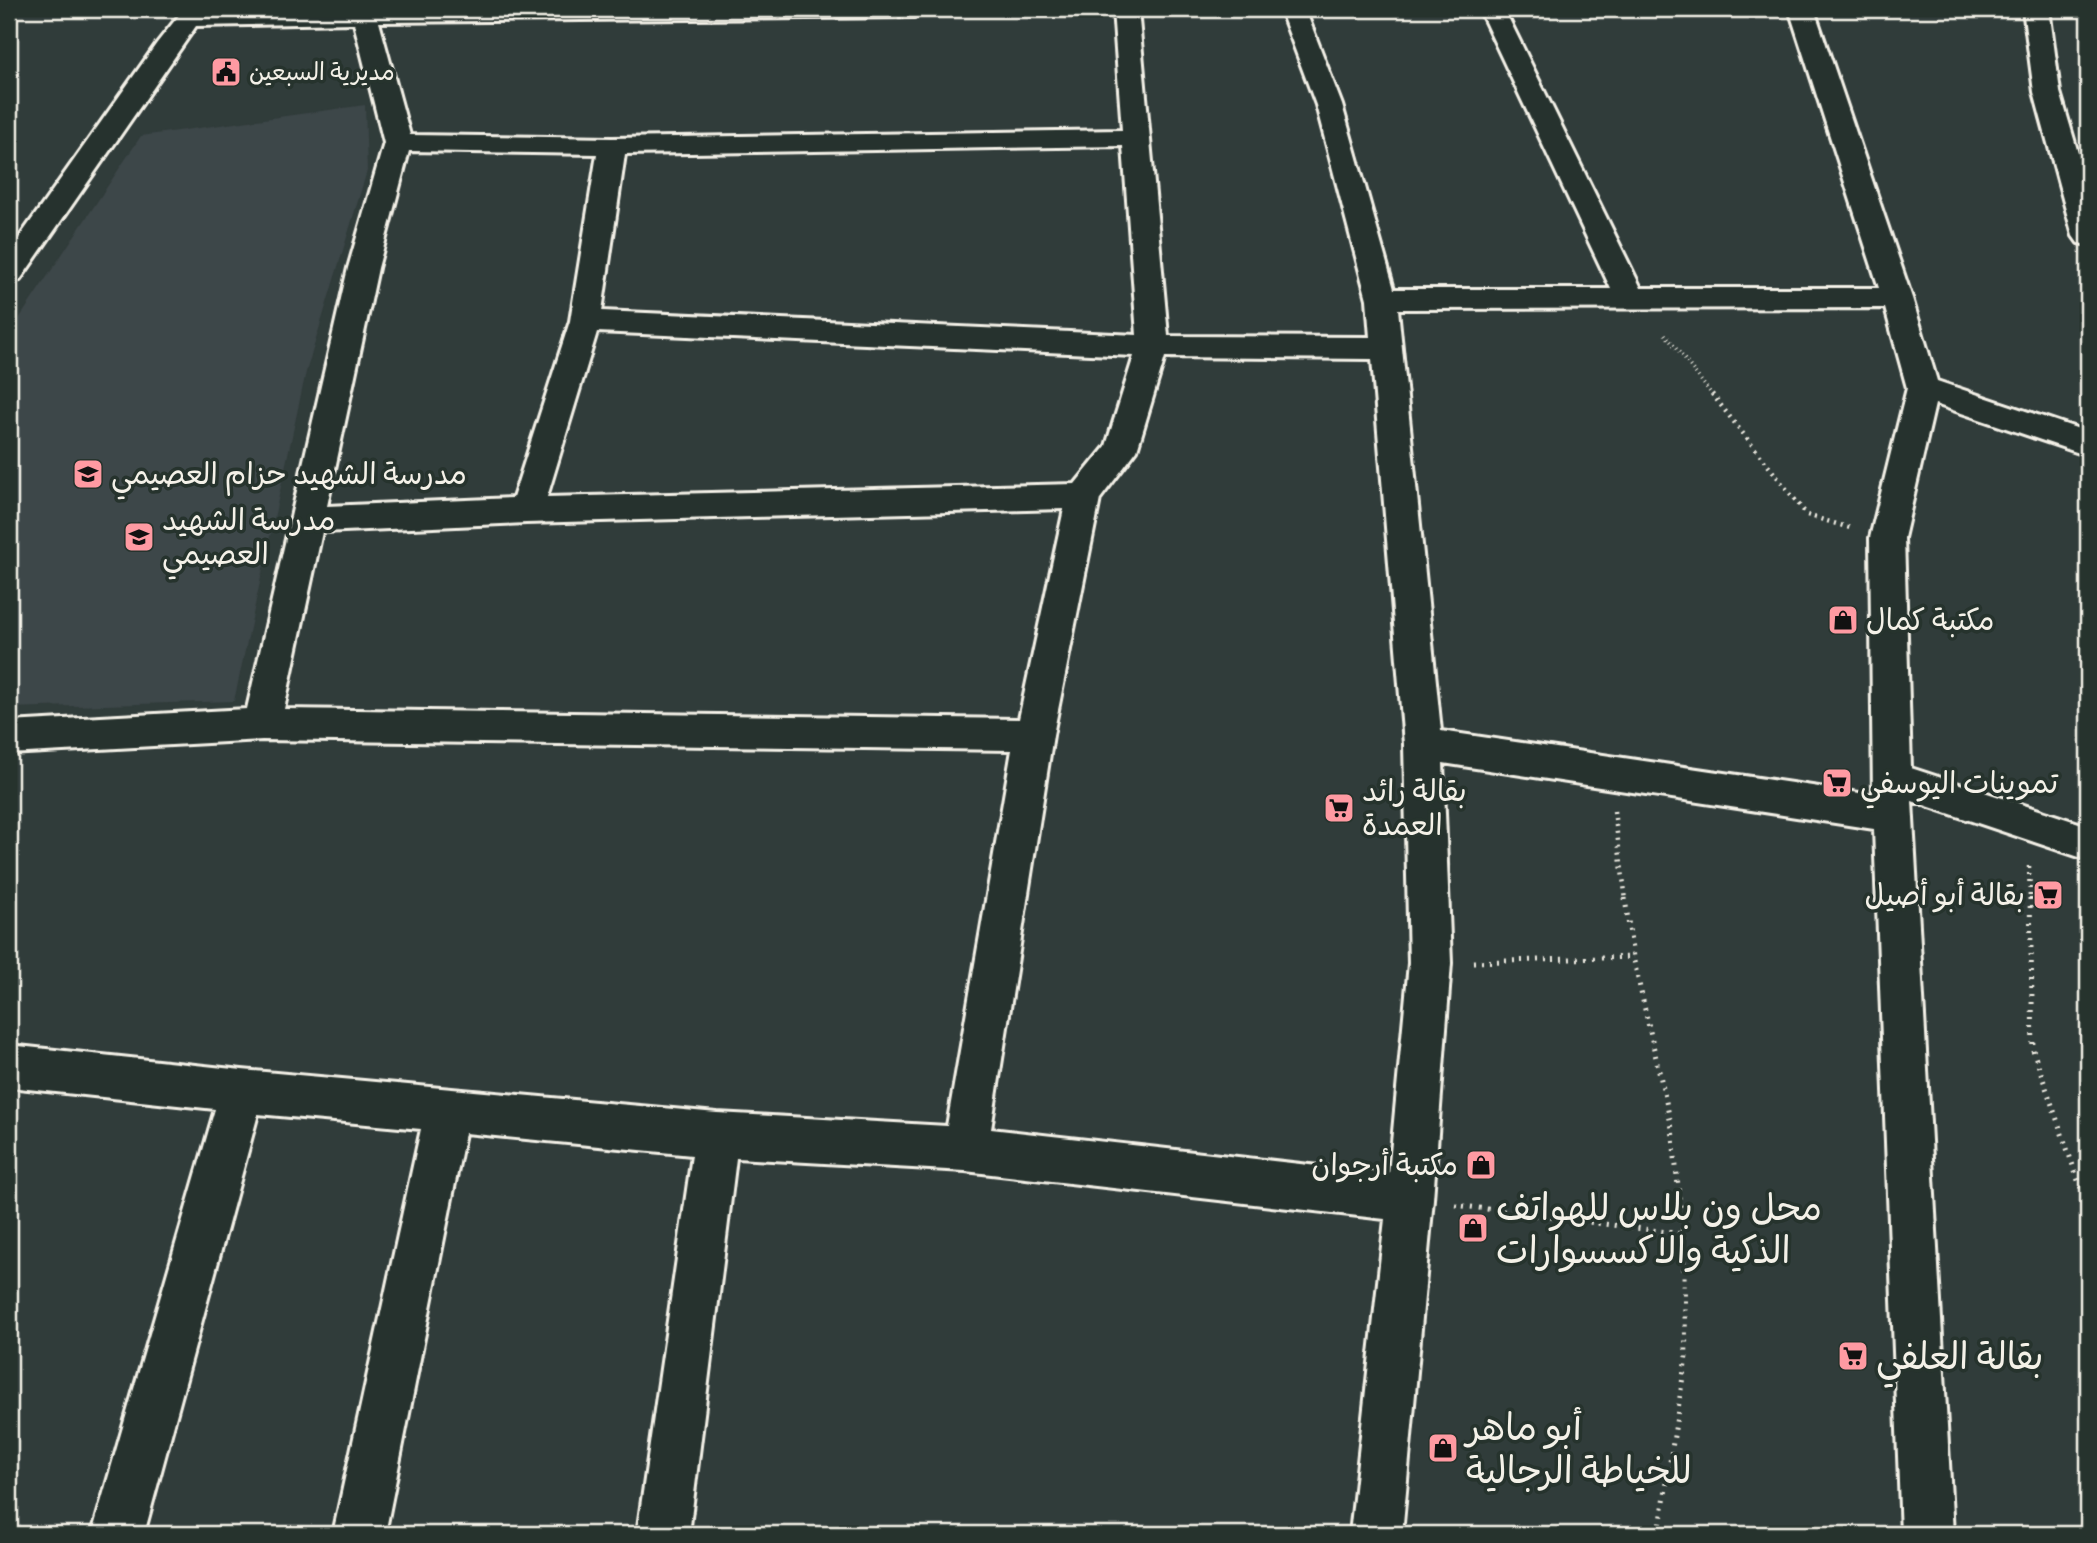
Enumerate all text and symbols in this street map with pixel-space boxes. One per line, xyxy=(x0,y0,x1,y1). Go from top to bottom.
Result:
public building icon: مديرية السبعين xyxy=(209,55,243,89)
place label: مديرية السبعين xyxy=(249,57,395,86)
place label: مدرسة الشهيد حزام العصيمي xyxy=(111,455,467,500)
school or university icon: مدرسة الشهيد حزام العصيمي xyxy=(71,457,105,491)
place label: مدرسة الشهيد العصيمي xyxy=(162,501,335,580)
school or university icon: مدرسة الشهيد العصيمي xyxy=(122,520,156,554)
place label: مكتبة كمال xyxy=(1866,601,1994,638)
shop icon: مكتبة كمال xyxy=(1826,603,1860,637)
place label: تموينات اليوسفي xyxy=(1860,764,2059,809)
supermarket icon: تموينات اليوسفي xyxy=(1820,766,1854,800)
place label: بقالة رائد العمدة xyxy=(1362,772,1467,843)
supermarket icon: بقالة رائد العمدة xyxy=(1322,791,1356,825)
place label: بقالة أبو أصيل xyxy=(1865,876,2025,913)
supermarket icon: بقالة أبو أصيل xyxy=(2031,878,2065,912)
place label: مكتبة أرجوان xyxy=(1311,1146,1458,1183)
shop icon: مكتبة أرجوان xyxy=(1464,1148,1498,1182)
place label: محل ون بلاس للهواتف الذكية والاكسسوارات xyxy=(1496,1185,1822,1273)
shop icon: محل ون بلاس للهواتف الذكية والاكسسوارات xyxy=(1456,1211,1490,1245)
place label: بقالة العلفي xyxy=(1876,1334,2044,1388)
supermarket icon: بقالة العلفي xyxy=(1836,1339,1870,1373)
place label: أبو ماهر للخياطة الرجالية xyxy=(1463,1405,1692,1492)
shop icon: أبو ماهر للخياطة الرجالية xyxy=(1426,1431,1460,1465)

